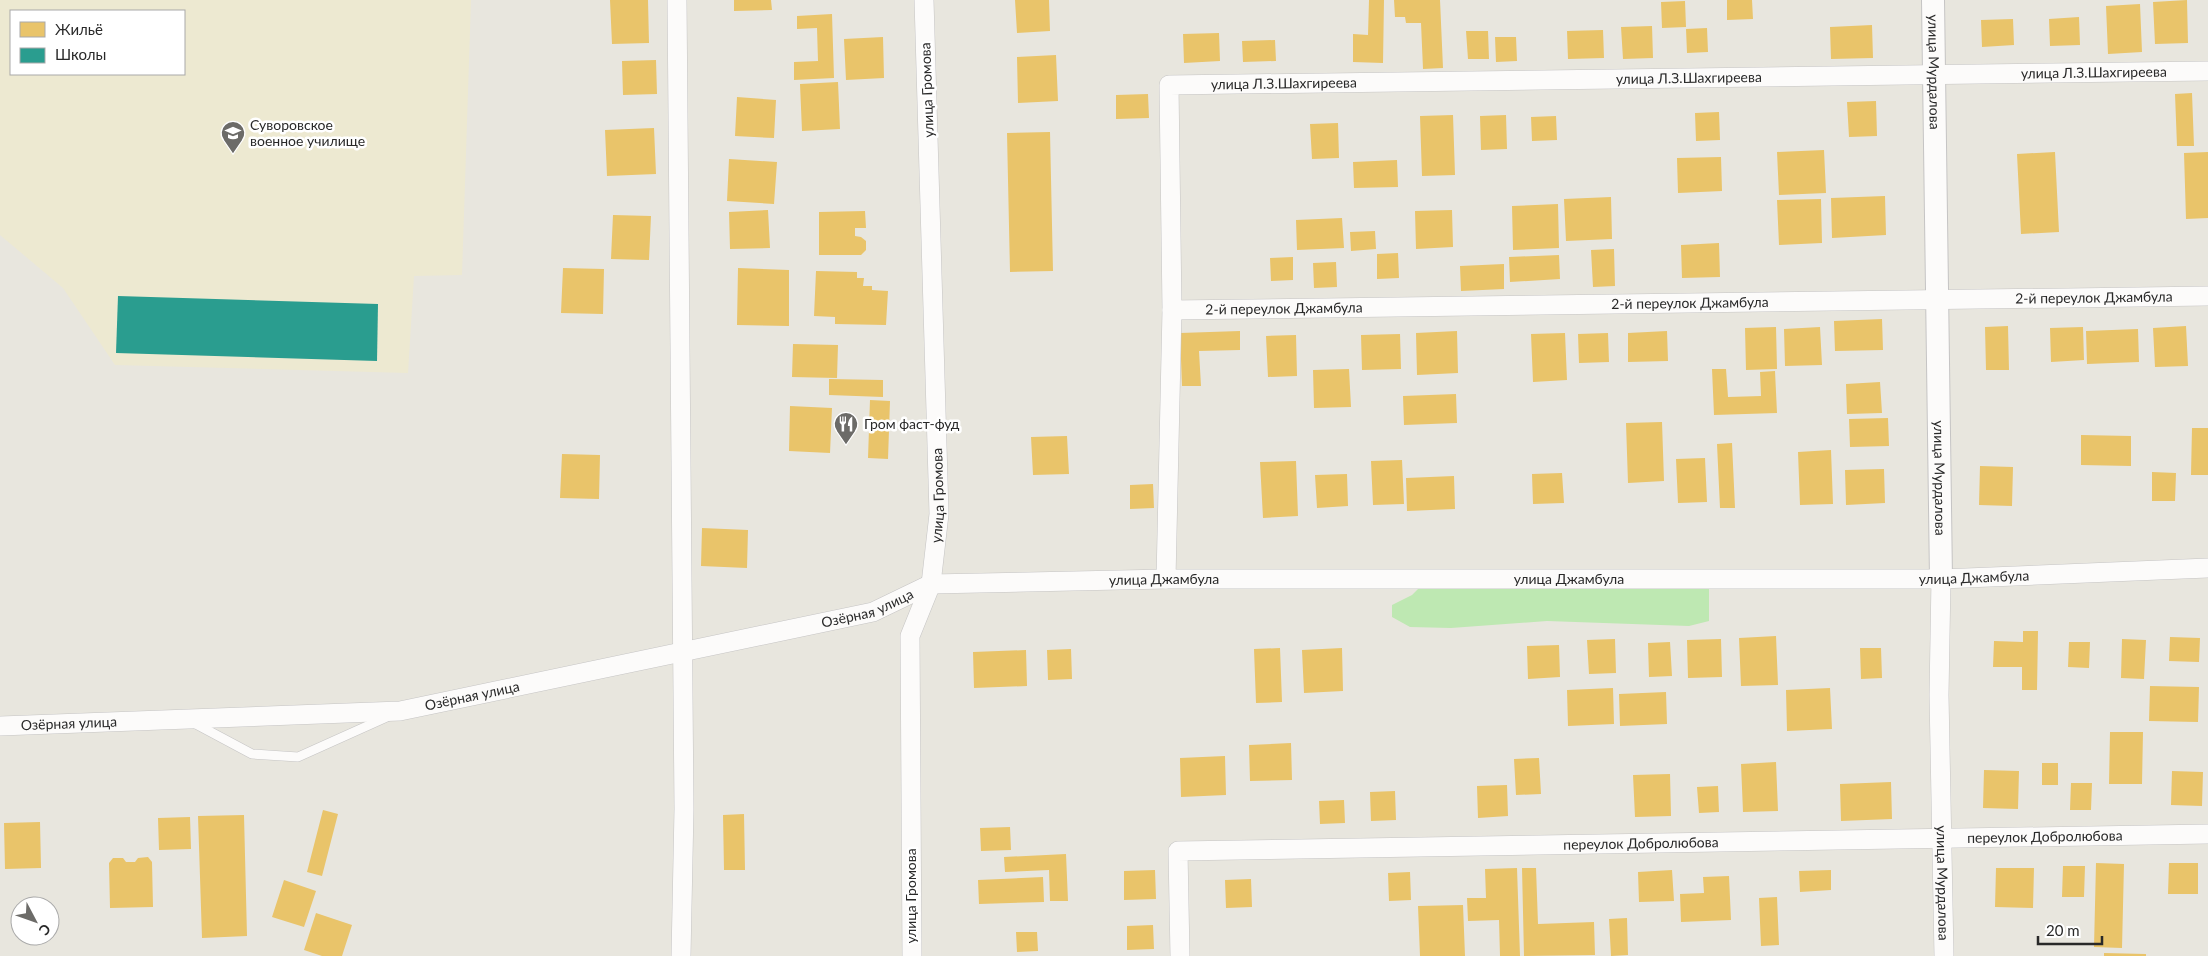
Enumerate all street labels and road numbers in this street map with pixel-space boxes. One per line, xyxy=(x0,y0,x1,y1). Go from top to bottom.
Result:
street label: улица Мурдалова xyxy=(1925,14,1944,130)
street label: улица Громова xyxy=(916,42,937,138)
street label: улица Л.З.Шахгиреева xyxy=(2021,63,2167,82)
street label: улица Л.З.Шахгиреева xyxy=(1616,68,1762,87)
street label: улица Л.З.Шахгиреева xyxy=(1211,73,1357,92)
street label: 2-й переулок Джамбула xyxy=(2015,287,2173,307)
street label: 2-й переулок Джамбула xyxy=(1611,293,1769,312)
street label: 2-й переулок Джамбула xyxy=(1205,298,1363,318)
street label: улица Мурдалова xyxy=(1931,420,1949,536)
street label: улица Громова xyxy=(927,448,947,544)
street label: улица Джамбула xyxy=(1919,566,2030,587)
street label: улица Джамбула xyxy=(1109,570,1219,588)
street label: улица Джамбула xyxy=(1514,570,1624,587)
street label: Озёрная улица xyxy=(820,585,916,631)
street label: Озёрная улица xyxy=(423,677,521,714)
street label: Озёрная улица xyxy=(21,713,117,733)
street label: улица Мурдалова xyxy=(1933,825,1953,941)
street label: переулок Добролюбова xyxy=(1967,826,2123,846)
street label: переулок Добролюбова xyxy=(1563,833,1719,853)
street label: улица Громова xyxy=(902,848,919,944)

